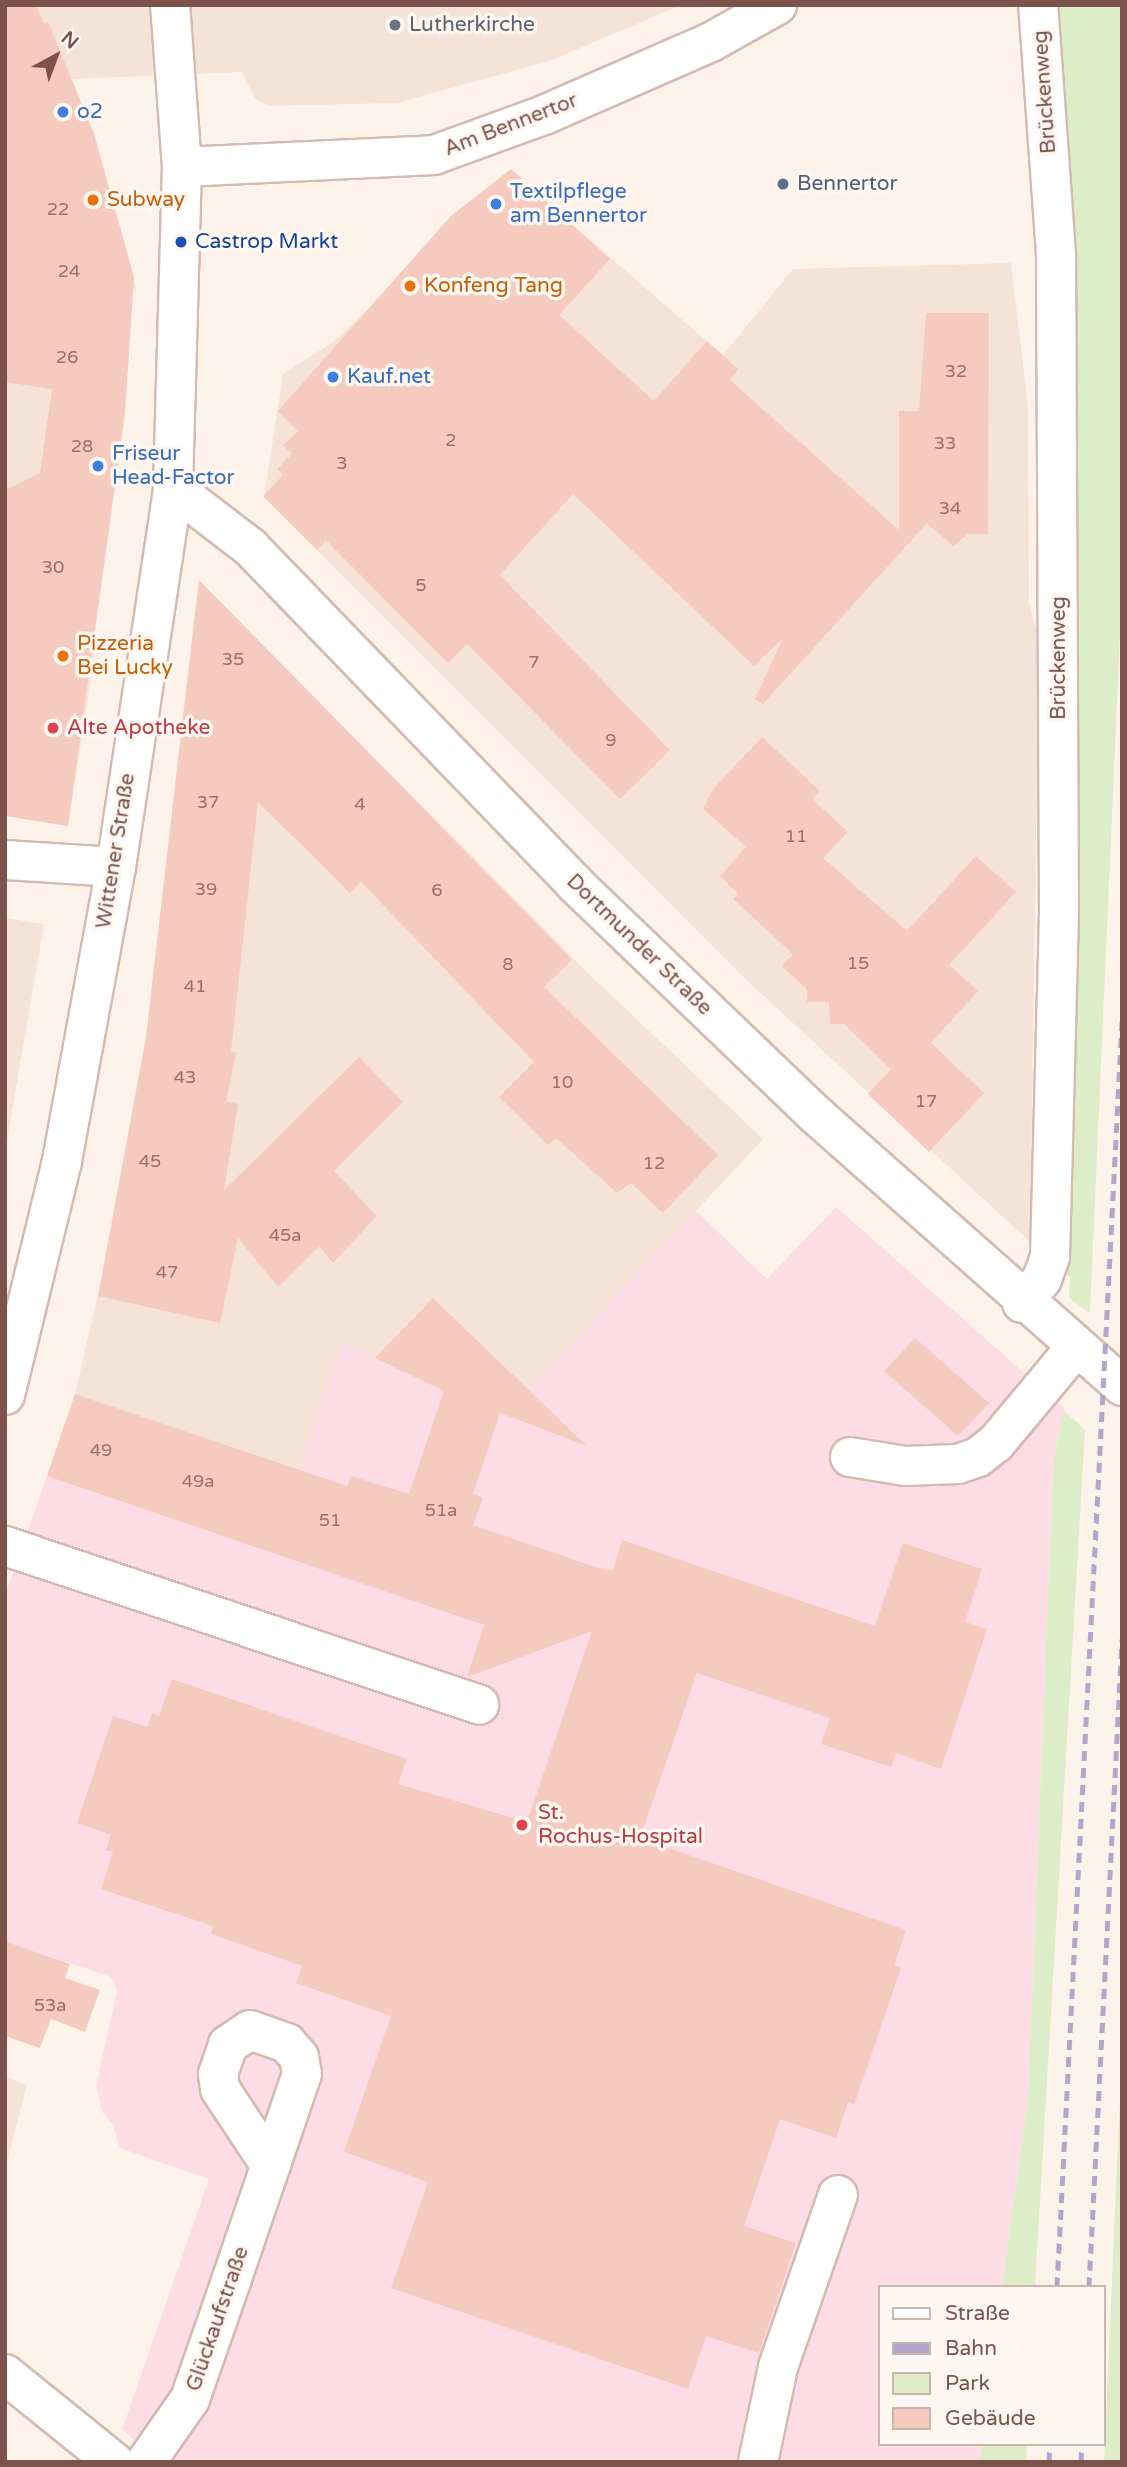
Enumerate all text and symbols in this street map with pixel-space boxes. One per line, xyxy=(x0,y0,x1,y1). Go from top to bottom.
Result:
place label: Lutherkirche xyxy=(409,12,535,38)
marker: Lutherkirche xyxy=(387,17,403,33)
north arrow xyxy=(21,21,91,91)
text: N xyxy=(57,27,83,53)
street label: Brückenweg xyxy=(1028,29,1062,155)
street label: Am Bennertor xyxy=(441,88,581,162)
place label: o2 xyxy=(77,99,103,125)
marker: o2 xyxy=(55,104,71,120)
place label: Bennertor xyxy=(797,171,898,197)
marker: Bennertor xyxy=(775,176,791,192)
place label: Textilpflege am Bennertor xyxy=(510,179,647,229)
place label: Subway xyxy=(107,187,185,213)
marker: Subway xyxy=(85,192,101,208)
marker: Textilpflege am Bennertor xyxy=(488,196,504,212)
house number: 22 xyxy=(47,198,69,220)
place label: Castrop Markt xyxy=(195,229,338,255)
marker: Castrop Markt xyxy=(173,234,189,250)
house number: 24 xyxy=(58,260,80,282)
place label: Konfeng Tang xyxy=(424,273,563,299)
marker: Konfeng Tang xyxy=(402,278,418,294)
house number: 26 xyxy=(56,346,78,368)
house number: 32 xyxy=(945,360,967,382)
place label: Kauf.net xyxy=(347,364,431,390)
marker: Kauf.net xyxy=(325,369,341,385)
house number: 2 xyxy=(445,429,457,451)
house number: 33 xyxy=(934,432,956,454)
house number: 28 xyxy=(71,435,93,457)
place label: Friseur Head-Factor xyxy=(112,441,235,491)
house number: 3 xyxy=(336,452,348,474)
marker: Friseur Head-Factor xyxy=(90,458,106,474)
house number: 34 xyxy=(939,497,961,519)
house number: 30 xyxy=(42,556,64,578)
house number: 5 xyxy=(415,574,427,596)
street label: Brückenweg xyxy=(1046,596,1072,720)
place label: Pizzeria Bei Lucky xyxy=(77,631,173,681)
marker: Pizzeria Bei Lucky xyxy=(55,648,71,664)
house number: 35 xyxy=(222,648,244,670)
house number: 7 xyxy=(528,651,540,673)
place label: Alte Apotheke xyxy=(67,715,210,741)
marker: Alte Apotheke xyxy=(45,720,61,736)
house number: 9 xyxy=(605,729,617,751)
street label: Wittener Straße xyxy=(91,771,141,931)
house number: 37 xyxy=(197,791,219,813)
house number: 4 xyxy=(354,793,366,815)
house number: 11 xyxy=(785,825,807,847)
street label: Dortmunder Straße xyxy=(561,869,717,1021)
house number: 39 xyxy=(195,878,217,900)
house number: 6 xyxy=(431,879,443,901)
house number: 15 xyxy=(847,952,869,974)
house number: 8 xyxy=(502,953,514,975)
house number: 41 xyxy=(184,975,206,997)
house number: 43 xyxy=(174,1066,196,1088)
house number: 10 xyxy=(551,1071,573,1093)
house number: 17 xyxy=(915,1090,937,1112)
house number: 45 xyxy=(139,1150,161,1172)
house number: 12 xyxy=(643,1152,665,1174)
house number: 45a xyxy=(269,1224,301,1246)
house number: 47 xyxy=(156,1261,178,1283)
house number: 49 xyxy=(90,1439,112,1461)
house number: 49a xyxy=(182,1470,214,1492)
house number: 51a xyxy=(425,1499,457,1521)
house number: 51 xyxy=(319,1509,341,1531)
place label: St. Rochus-Hospital xyxy=(538,1800,703,1850)
marker: St. Rochus-Hospital xyxy=(512,1815,532,1835)
house number: 53a xyxy=(34,1994,66,2016)
street label: Glückaufstraße xyxy=(181,2243,255,2395)
legend xyxy=(878,2285,1106,2446)
text: Straße xyxy=(945,2301,1010,2326)
text: Bahn xyxy=(945,2336,997,2361)
text: Park xyxy=(945,2371,990,2396)
text: Gebäude xyxy=(945,2406,1036,2431)

